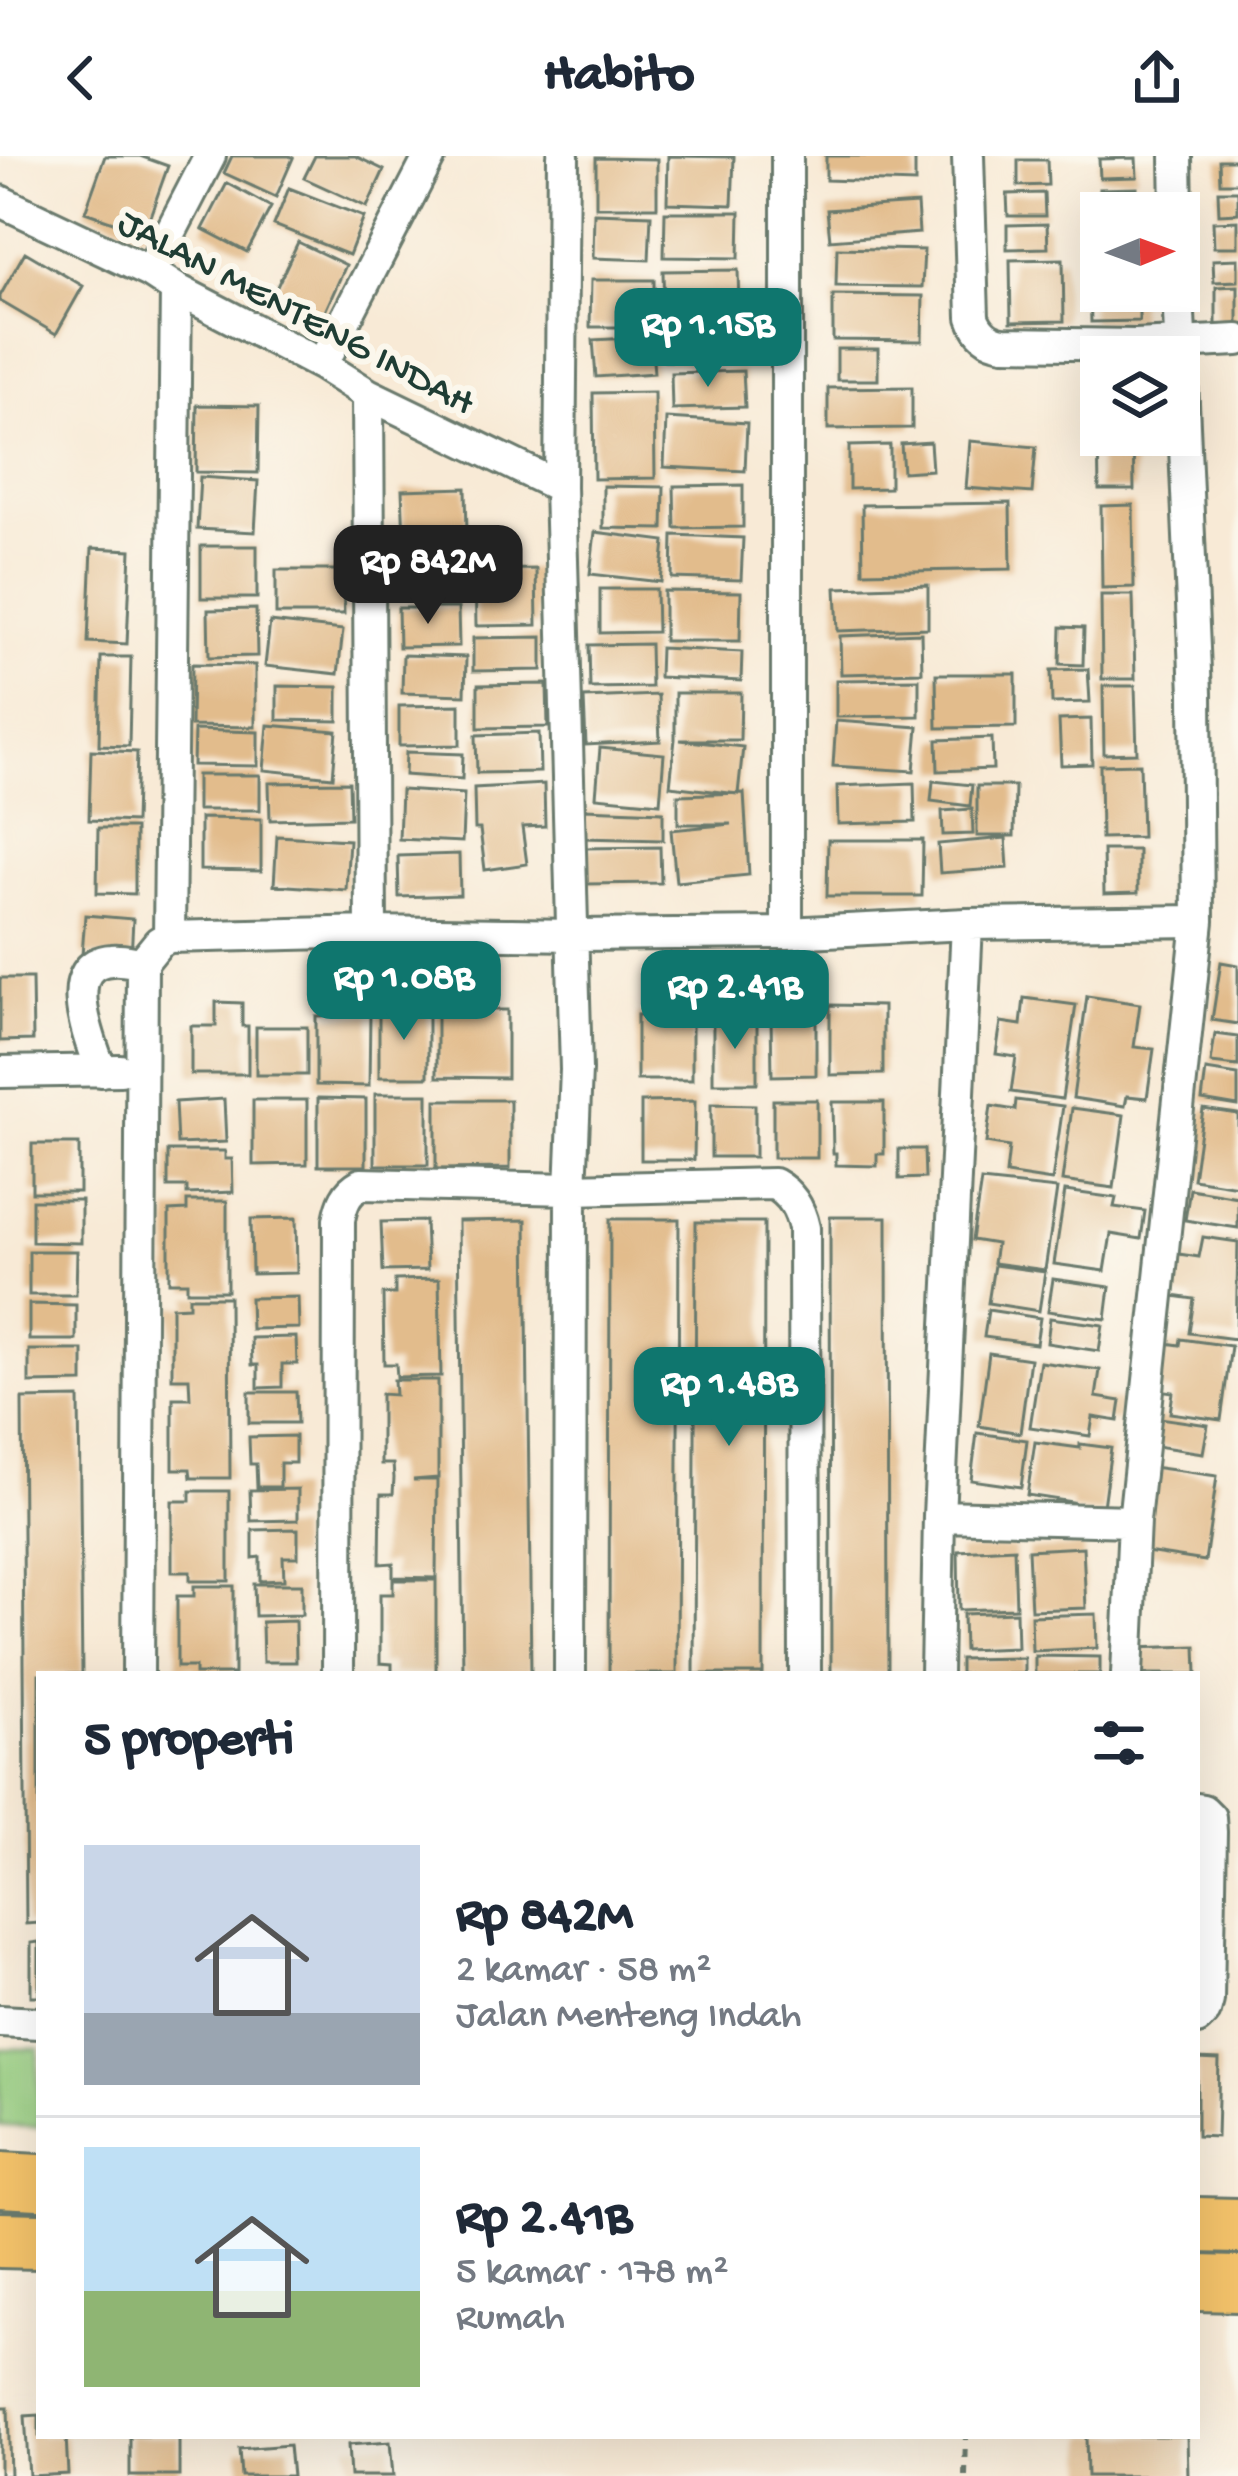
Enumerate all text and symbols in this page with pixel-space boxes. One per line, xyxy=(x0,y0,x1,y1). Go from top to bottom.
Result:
icon: back xyxy=(48,45,114,111)
icon: share xyxy=(1124,45,1190,111)
text: Habito xyxy=(543,46,695,110)
north arrow xyxy=(1080,192,1200,312)
map controls xyxy=(1080,192,1200,456)
street label: JALAN MENTENG INDAH xyxy=(109,202,481,429)
pin: Rp 1.15B xyxy=(584,288,832,390)
text: Rp 1.15B xyxy=(641,304,775,350)
button: layers xyxy=(1080,336,1200,456)
pin: Rp 842M xyxy=(317,525,539,627)
text: Rp 842M xyxy=(361,541,495,587)
pin: Rp 1.08B xyxy=(280,941,528,1043)
pin: Rp 2.41B xyxy=(611,950,859,1052)
text: Rp 1.08B xyxy=(334,957,474,1003)
text: Rp 2.41B xyxy=(668,966,802,1012)
pin: Rp 1.48B xyxy=(605,1347,853,1449)
text: Rp 1.48B xyxy=(661,1363,797,1409)
icon: filters xyxy=(1086,1710,1152,1776)
text: 5 properti xyxy=(84,1713,294,1773)
text: Rp 842M xyxy=(456,1889,632,1949)
icon: home xyxy=(180,1893,324,2037)
text: 2 kamar · 58 m² xyxy=(456,1949,712,1995)
text: Jalan Menteng Indah xyxy=(456,1995,801,2041)
text: Rp 2.41B xyxy=(456,2191,632,2251)
icon: home xyxy=(180,2195,324,2339)
text: 5 kamar · 178 m² xyxy=(456,2251,728,2297)
text: Rumah xyxy=(456,2297,565,2343)

